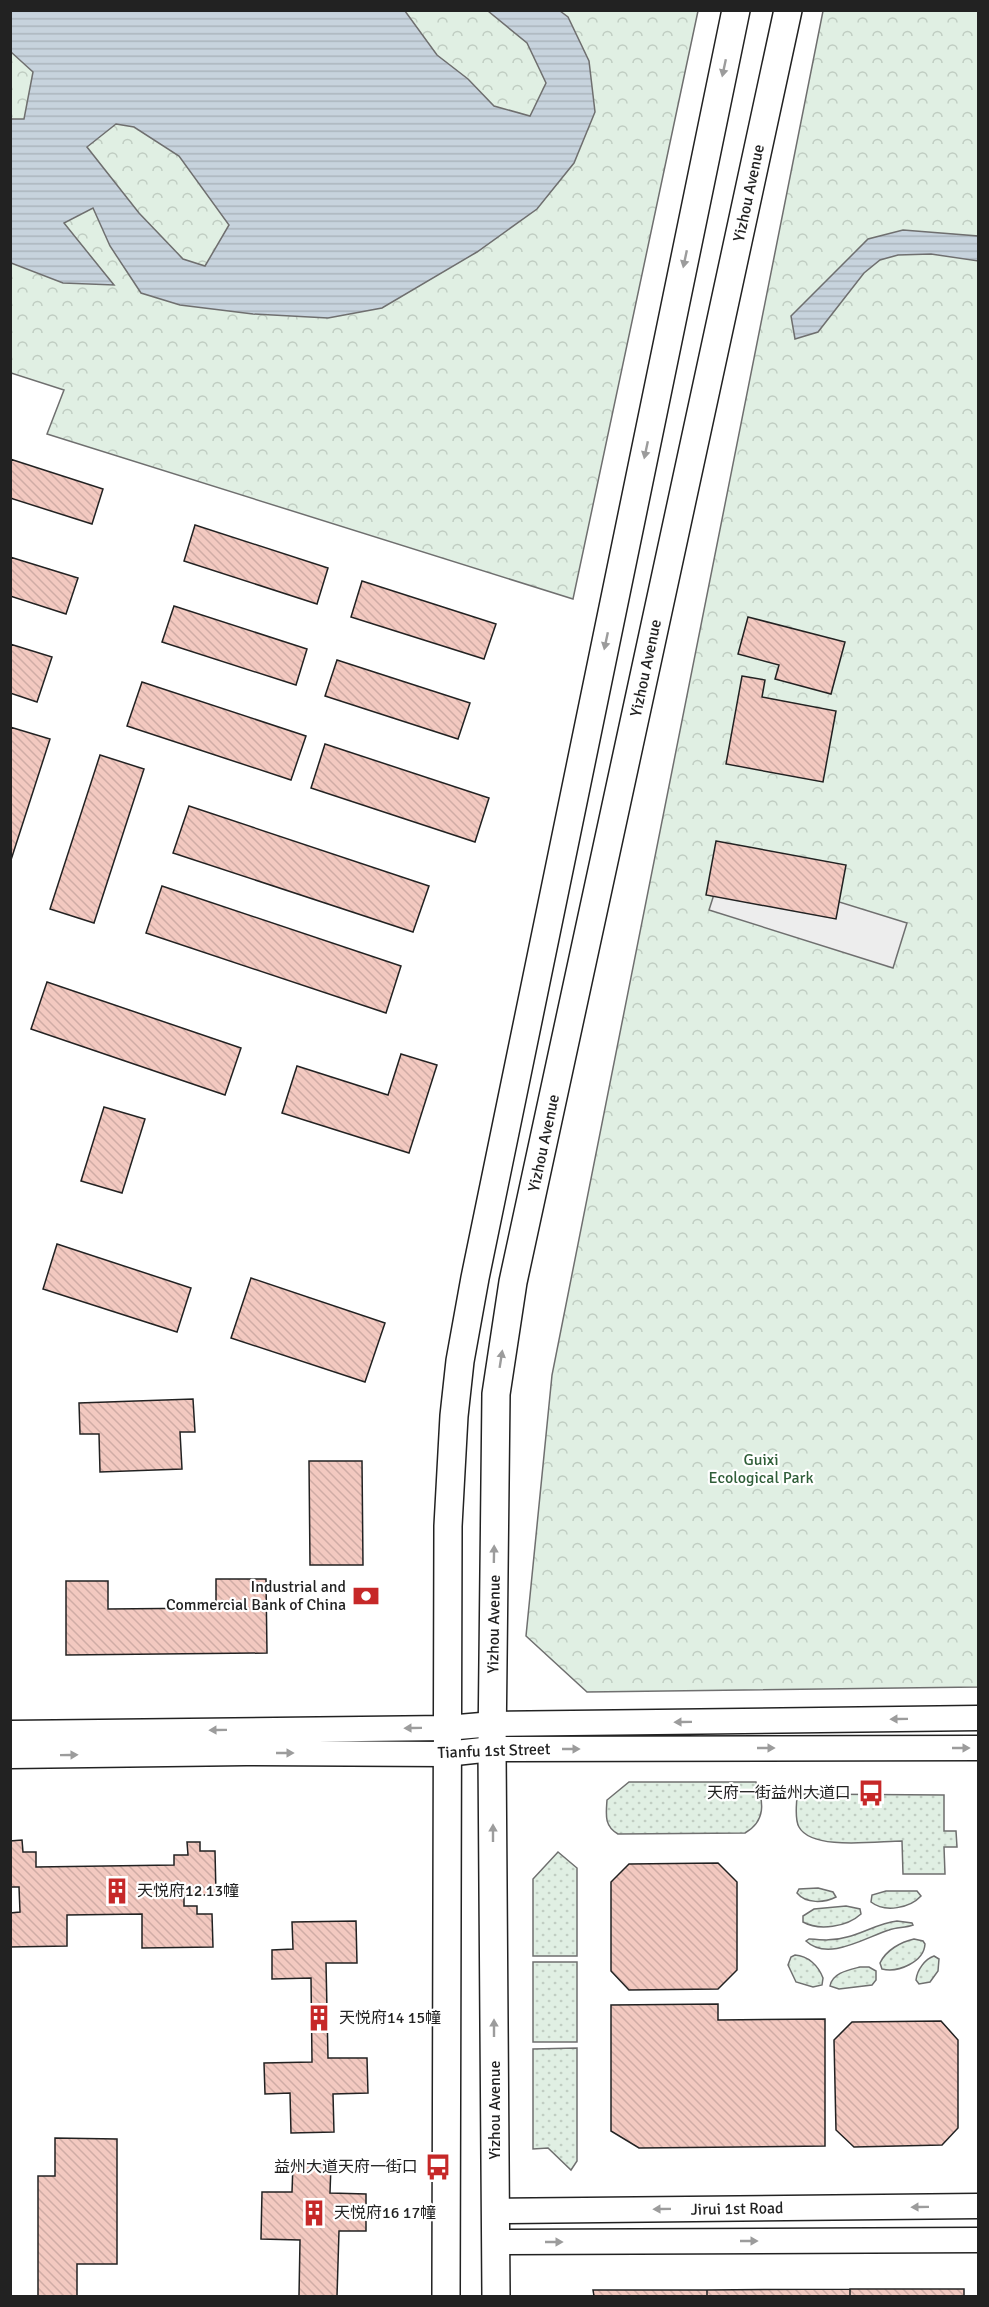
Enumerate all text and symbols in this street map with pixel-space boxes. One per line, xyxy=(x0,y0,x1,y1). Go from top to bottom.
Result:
one-way arrow xyxy=(719,59,729,77)
street label: Yizhou Avenue xyxy=(729,143,769,243)
one-way arrow xyxy=(680,250,689,269)
one-way arrow xyxy=(640,440,650,459)
street label: Yizhou Avenue xyxy=(626,618,666,718)
one-way arrow xyxy=(601,631,610,650)
street label: Yizhou Avenue xyxy=(524,1093,564,1193)
one-way arrow xyxy=(497,1350,506,1369)
park label: Guixi Ecological Park xyxy=(709,1450,813,1488)
one-way arrow xyxy=(489,1545,499,1564)
street label: Yizhou Avenue xyxy=(483,1574,505,1674)
place label: Industrial and Commercial Bank of China xyxy=(166,1577,346,1615)
bank icon: Industrial and Commercial Bank of China xyxy=(351,1581,381,1611)
one-way arrow xyxy=(890,1714,909,1724)
one-way arrow xyxy=(674,1717,693,1726)
one-way arrow xyxy=(404,1723,423,1733)
one-way arrow xyxy=(209,1725,228,1735)
street label: Tianfu 1st Street xyxy=(437,1739,551,1763)
one-way arrow xyxy=(757,1743,776,1753)
one-way arrow xyxy=(952,1743,971,1753)
one-way arrow xyxy=(562,1744,581,1754)
one-way arrow xyxy=(275,1748,294,1758)
one-way arrow xyxy=(59,1750,78,1760)
bus stop icon: 天府一街益州大道口 xyxy=(856,1778,886,1808)
place label: 天府一街益州大道口 xyxy=(707,1783,851,1803)
one-way arrow xyxy=(488,1824,498,1843)
building icon: 天悦府12 13幢 xyxy=(102,1876,132,1906)
place label: 天悦府12 13幢 xyxy=(137,1881,239,1901)
building icon: 天悦府14 15幢 xyxy=(304,2003,334,2033)
place label: 天悦府14 15幢 xyxy=(339,2008,441,2028)
one-way arrow xyxy=(489,2019,499,2038)
street label: Yizhou Avenue xyxy=(485,2061,505,2159)
bus stop icon: 益州大道天府一街口 xyxy=(423,2152,453,2182)
place label: 益州大道天府一街口 xyxy=(274,2157,418,2177)
building icon: 天悦府16 17幢 xyxy=(299,2198,329,2228)
street label: Jirui 1st Road xyxy=(690,2198,784,2220)
one-way arrow xyxy=(911,2202,930,2212)
place label: 天悦府16 17幢 xyxy=(334,2203,436,2223)
one-way arrow xyxy=(653,2204,672,2214)
one-way arrow xyxy=(740,2236,759,2246)
one-way arrow xyxy=(545,2237,564,2247)

